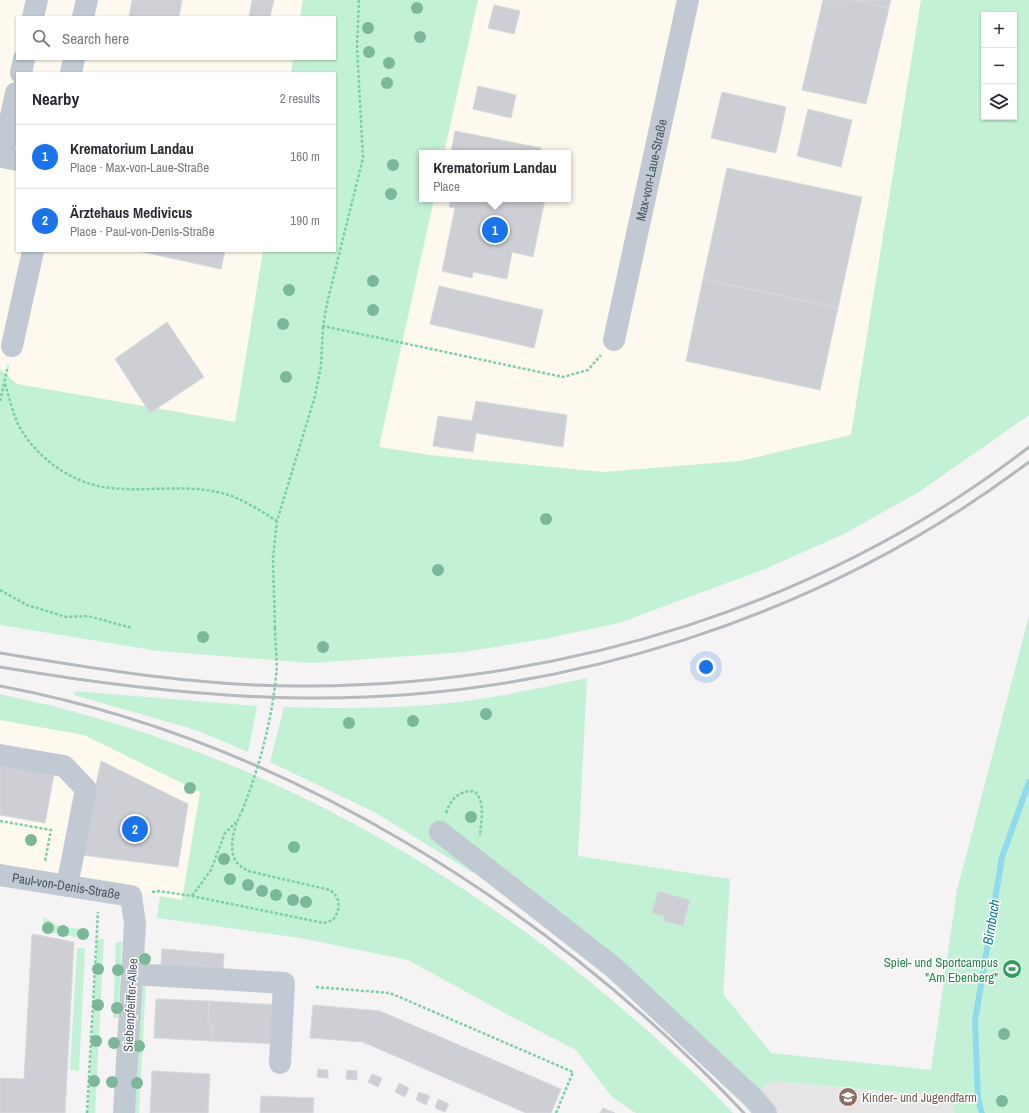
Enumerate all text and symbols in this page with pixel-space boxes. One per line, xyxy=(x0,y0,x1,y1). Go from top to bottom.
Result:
map controls xyxy=(981,12,1017,120)
button: + xyxy=(981,12,1017,48)
search box xyxy=(16,16,336,60)
icon: search xyxy=(30,27,52,49)
text: Search here xyxy=(62,28,129,49)
button: − xyxy=(981,48,1017,84)
button: layers xyxy=(981,84,1017,120)
text: Nearby xyxy=(32,87,79,110)
text: 2 results xyxy=(280,90,320,107)
street label: Max-von-Laue-Straße xyxy=(632,117,671,223)
text: Krematorium Landau xyxy=(70,138,194,159)
text: 1 xyxy=(42,148,48,165)
text: 160 m xyxy=(290,148,320,165)
popup xyxy=(419,150,571,202)
text: Krematorium Landau xyxy=(433,157,557,178)
text: Place · Max-von-Laue-Straße xyxy=(70,159,209,176)
text: Place xyxy=(433,178,460,195)
text: Ärztehaus Medivicus xyxy=(70,202,192,223)
text: 2 xyxy=(42,212,48,229)
text: 190 m xyxy=(290,212,320,229)
pin: 1 xyxy=(482,215,508,245)
text: Place · Paul-von-Denis-Straße xyxy=(70,223,215,240)
your location xyxy=(696,657,716,677)
pin: 2 xyxy=(122,814,148,844)
street label: Paul-von-Denis-Straße xyxy=(11,869,121,903)
water label: Birnbach xyxy=(979,898,1003,946)
place label: Spiel- und Sportcampus "Am Ebenberg" xyxy=(884,954,998,986)
street label: Siebenpfeiffer-Allee xyxy=(120,958,141,1052)
sports icon: Spiel- und Sportcampus "Am Ebenberg" xyxy=(1001,958,1023,980)
school or university icon: Kinder- und Jugendfarm xyxy=(837,1086,859,1108)
place label: Kinder- und Jugendfarm xyxy=(862,1089,977,1106)

